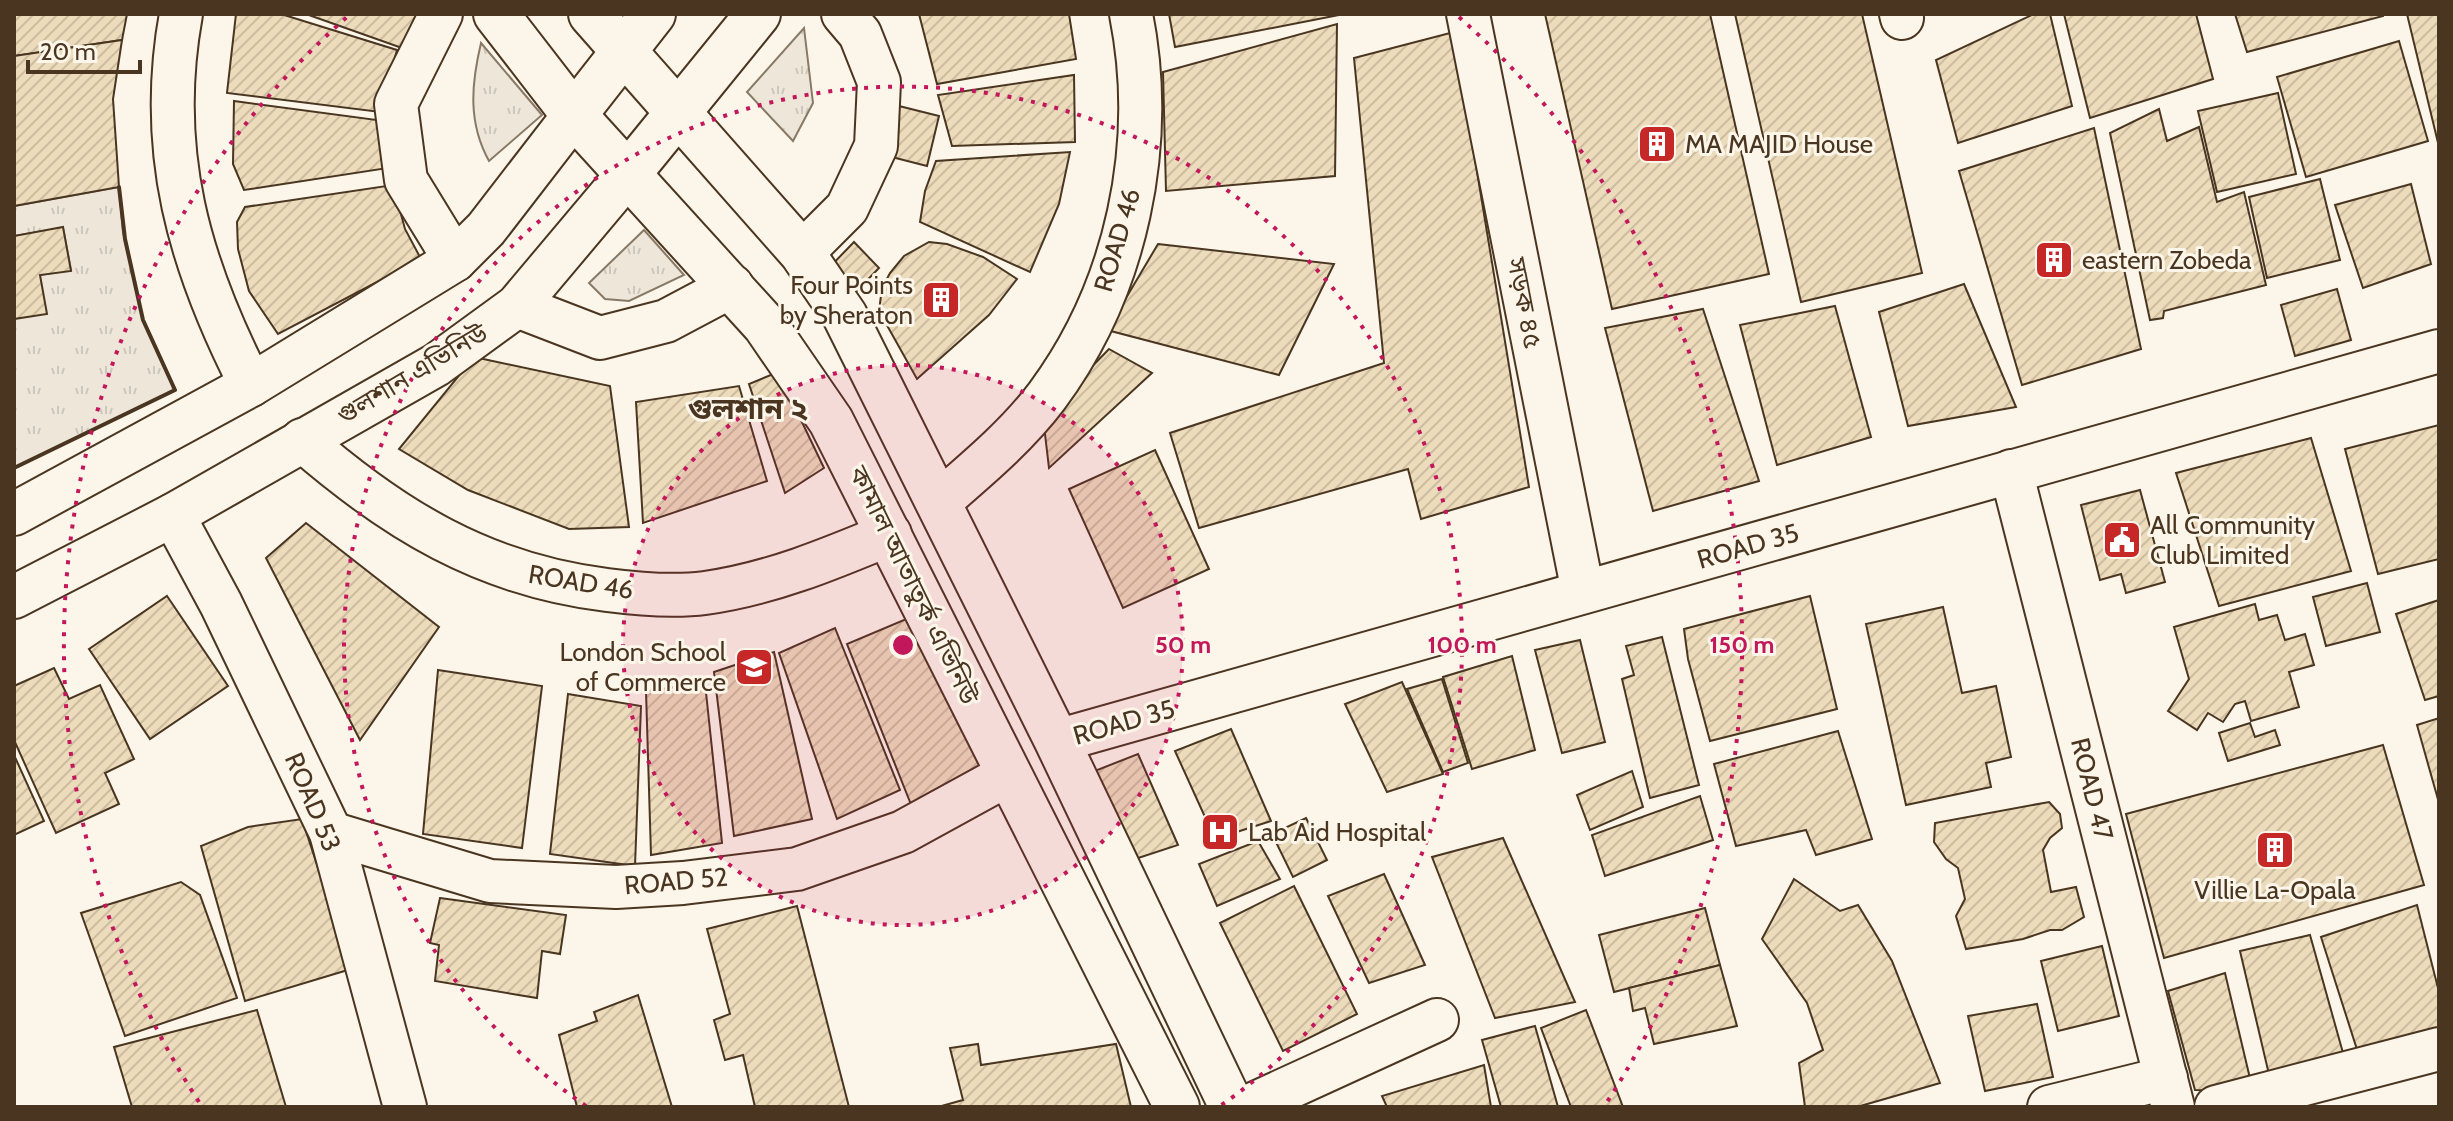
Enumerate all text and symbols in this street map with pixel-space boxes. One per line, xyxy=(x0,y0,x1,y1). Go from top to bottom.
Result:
scale bar xyxy=(28,24,140,74)
text: 20 m xyxy=(40,37,96,66)
building icon: MA MAJID House xyxy=(1636,123,1678,165)
place label: MA MAJID House xyxy=(1685,128,1873,160)
street label: ROAD 46 xyxy=(1087,185,1147,295)
building icon: eastern Zobeda xyxy=(2033,239,2075,281)
place label: eastern Zobeda xyxy=(2082,244,2252,276)
street label: সড়ক ৪৫ xyxy=(1500,254,1550,351)
place label: Four Points by Sheraton xyxy=(780,269,913,331)
building icon: Four Points by Sheraton xyxy=(920,279,962,321)
street label: গুলশান এভিনিউ xyxy=(331,316,494,432)
district label: গুলশান ২ xyxy=(688,390,808,427)
street label: কামাল আতাতুর্ক এভিনিউ xyxy=(842,460,986,710)
place label: All Community Club Limited xyxy=(2150,509,2315,571)
street label: ROAD 35 xyxy=(1693,516,1803,576)
public building icon: All Community Club Limited xyxy=(2101,519,2143,561)
street label: ROAD 46 xyxy=(526,558,636,606)
text: 50 m xyxy=(1155,630,1211,659)
text: 100 m xyxy=(1427,630,1497,659)
text: 150 m xyxy=(1710,630,1774,659)
centre of rings xyxy=(889,631,917,659)
place label: London School of Commerce xyxy=(559,636,726,698)
school or university icon: London School of Commerce xyxy=(733,646,775,688)
street label: ROAD 35 xyxy=(1069,692,1179,752)
street label: ROAD 47 xyxy=(2064,735,2120,843)
street label: ROAD 53 xyxy=(278,748,348,856)
hospital icon: Lab Aid Hospital xyxy=(1199,811,1241,853)
place label: Lab Aid Hospital xyxy=(1248,816,1426,848)
building icon: Villie La-Opala xyxy=(2254,829,2296,871)
street label: ROAD 52 xyxy=(623,861,729,901)
place label: Villie La-Opala xyxy=(2194,874,2356,906)

